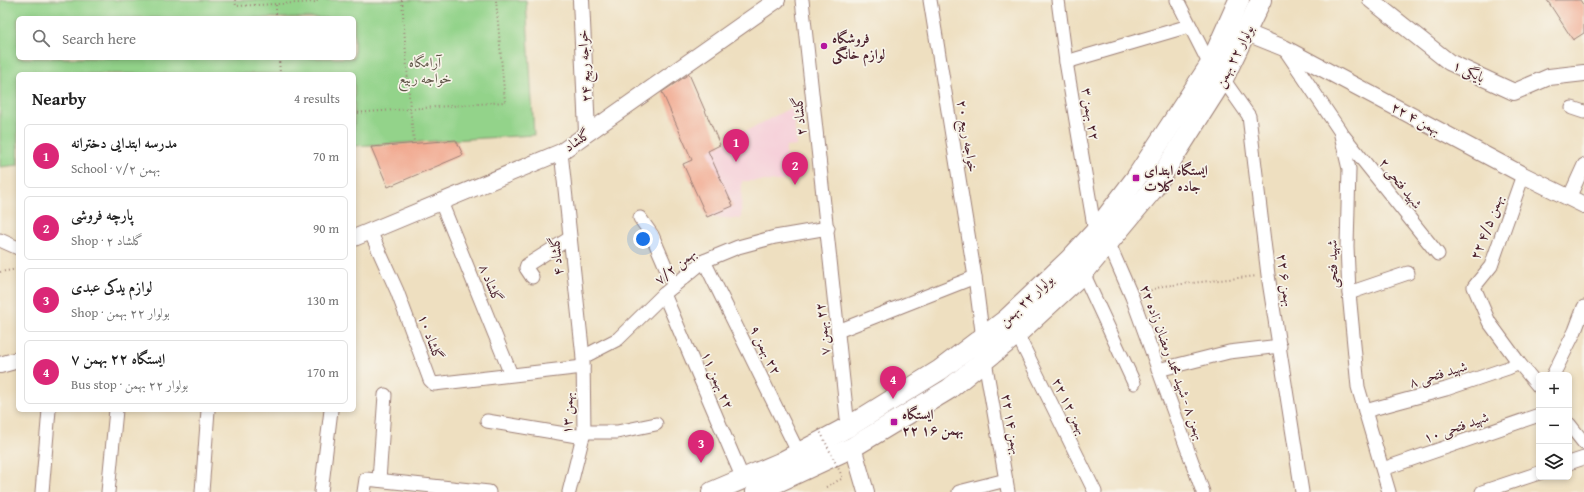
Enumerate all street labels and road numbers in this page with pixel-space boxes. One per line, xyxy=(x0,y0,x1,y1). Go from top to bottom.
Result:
street label: بولوار ۲۲ بهمن xyxy=(1210,21,1259,91)
street label: خواجه ربیع ۲۴ xyxy=(572,29,600,103)
street label: بایگی ۱ xyxy=(1450,55,1489,87)
street label: ٢٢ بهمن ۳ xyxy=(1077,86,1105,142)
street label: گلشاد ۲ xyxy=(787,95,811,137)
street label: ۲۲ بهمن ۴ xyxy=(1388,97,1444,139)
street label: خواجه ربیع ۲۰ xyxy=(948,98,984,174)
street label: گلشاد xyxy=(560,124,594,156)
street label: شهید فتحی ۲ xyxy=(1375,153,1427,213)
street label: ۲۲ بهمن ۴/۵ xyxy=(1464,192,1508,262)
street label: گلشاد ۴ xyxy=(544,235,568,277)
street label: شهید فتحی xyxy=(1322,239,1342,288)
street label: بهمن ۷/۲ xyxy=(650,243,700,289)
street label: ۲۲ بهمن ۶ xyxy=(1272,252,1300,308)
street label: گلشاد ۸ xyxy=(474,261,508,305)
street label: بولوار ۲۲ بهمن xyxy=(994,269,1058,331)
street label: ۲۲ بهمن ۸ - شهید محمد رمضان زاده xyxy=(1136,282,1210,442)
street label: ٢٢ بهمن ٧ xyxy=(809,301,835,357)
street label: گلشاد ۱۰ xyxy=(413,311,449,363)
street label: ٢٢ بهمن ۹ xyxy=(745,322,787,378)
street label: ٢٢ بهمن ١١ xyxy=(697,348,739,412)
street label: شهید فتحی ۸ xyxy=(1406,356,1470,392)
street label: ۲۲ بهمن ۱۲ xyxy=(1048,374,1092,438)
street label: بهمن ۱۳ xyxy=(556,392,578,434)
street label: ۲۲ بهمن ۱۴ xyxy=(997,392,1027,456)
street label: شهید فتحی ۱۰ xyxy=(1421,406,1492,448)

